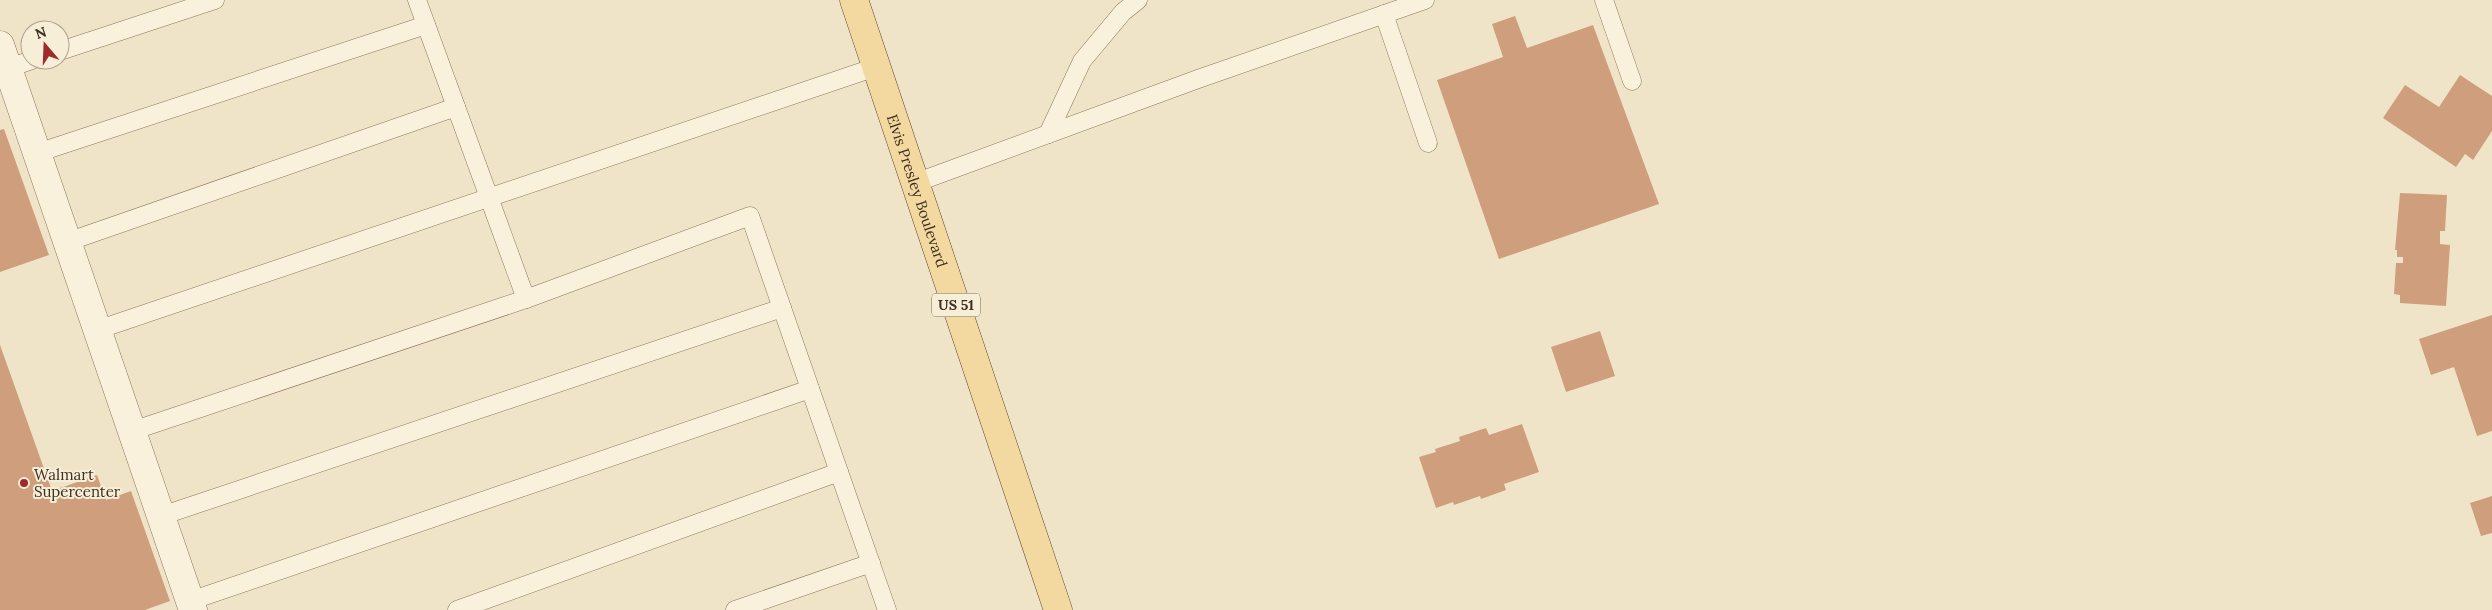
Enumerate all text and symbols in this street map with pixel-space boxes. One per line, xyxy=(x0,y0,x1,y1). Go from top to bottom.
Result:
north arrow xyxy=(20,20,70,70)
text: N xyxy=(33,22,49,43)
street label: Elvis Presley Boulevard xyxy=(883,112,952,270)
road number: US 51 xyxy=(932,294,980,316)
place label: Walmart Supercenter xyxy=(34,465,121,501)
marker: Walmart Supercenter xyxy=(18,477,30,489)

